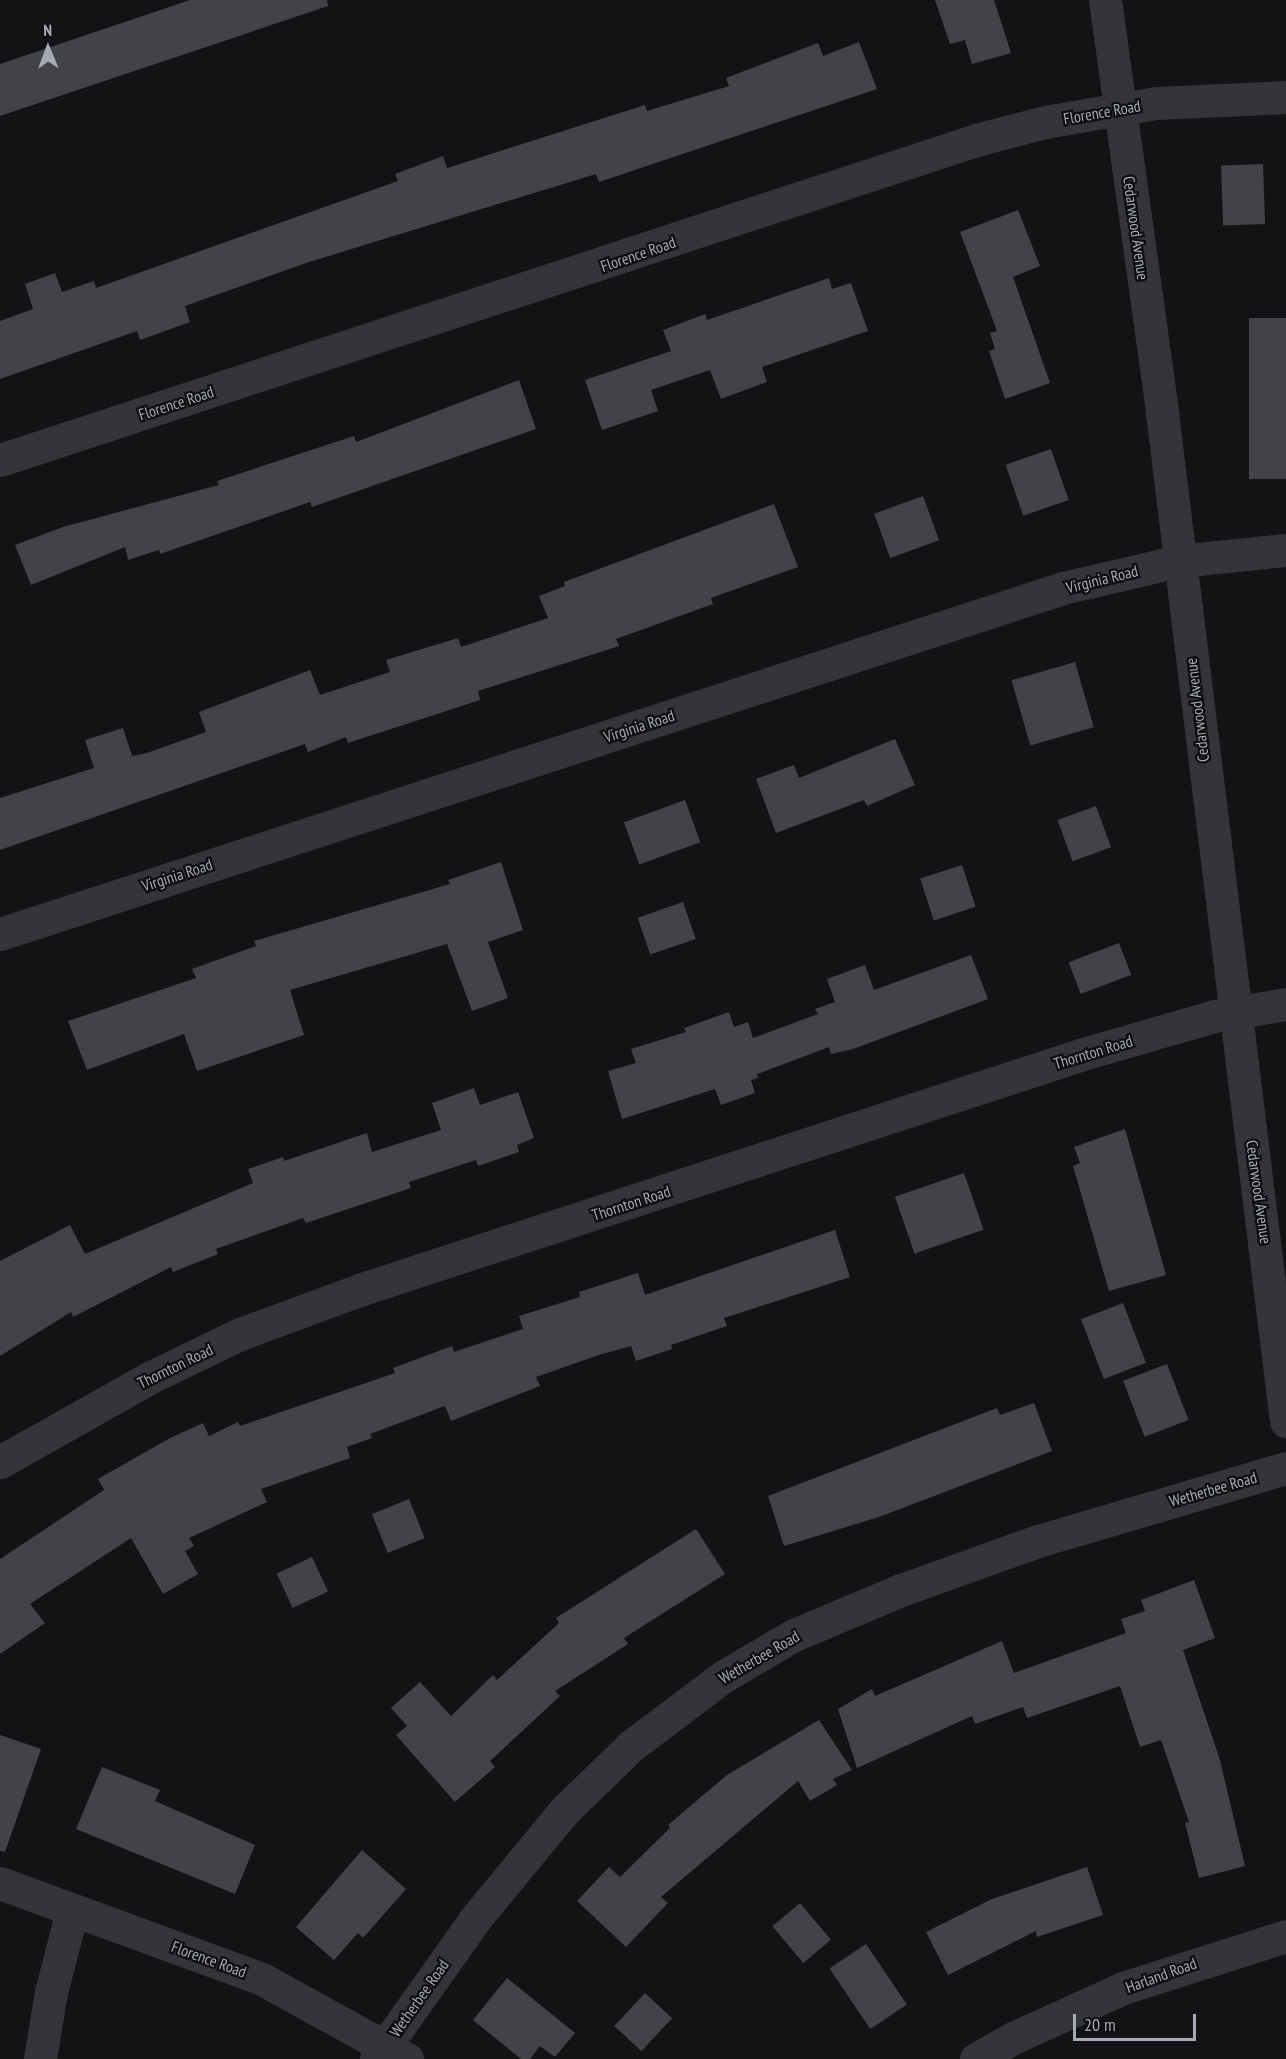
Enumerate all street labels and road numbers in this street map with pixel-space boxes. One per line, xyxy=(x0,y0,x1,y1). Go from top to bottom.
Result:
street label: Florence Road xyxy=(1062,96,1142,128)
street label: Cedarwood Avenue xyxy=(1119,175,1153,281)
street label: Florence Road xyxy=(598,232,678,276)
street label: Florence Road xyxy=(136,382,216,424)
street label: Virginia Road xyxy=(1064,561,1140,597)
street label: Cedarwood Avenue xyxy=(1181,657,1213,763)
street label: Virginia Road xyxy=(601,706,677,746)
street label: Virginia Road xyxy=(139,855,215,895)
street label: Thornton Road xyxy=(1051,1031,1135,1073)
street label: Cedarwood Avenue xyxy=(1242,1139,1276,1245)
street label: Thornton Road xyxy=(589,1181,673,1225)
street label: Thornton Road xyxy=(134,1340,216,1392)
street label: Wetherbee Road xyxy=(1167,1467,1259,1511)
street label: Wetherbee Road xyxy=(715,1626,803,1688)
street label: Florence Road xyxy=(169,1937,249,1981)
street label: Harland Road xyxy=(1123,1953,1199,1997)
street label: Wetherbee Road xyxy=(385,1956,453,2040)

